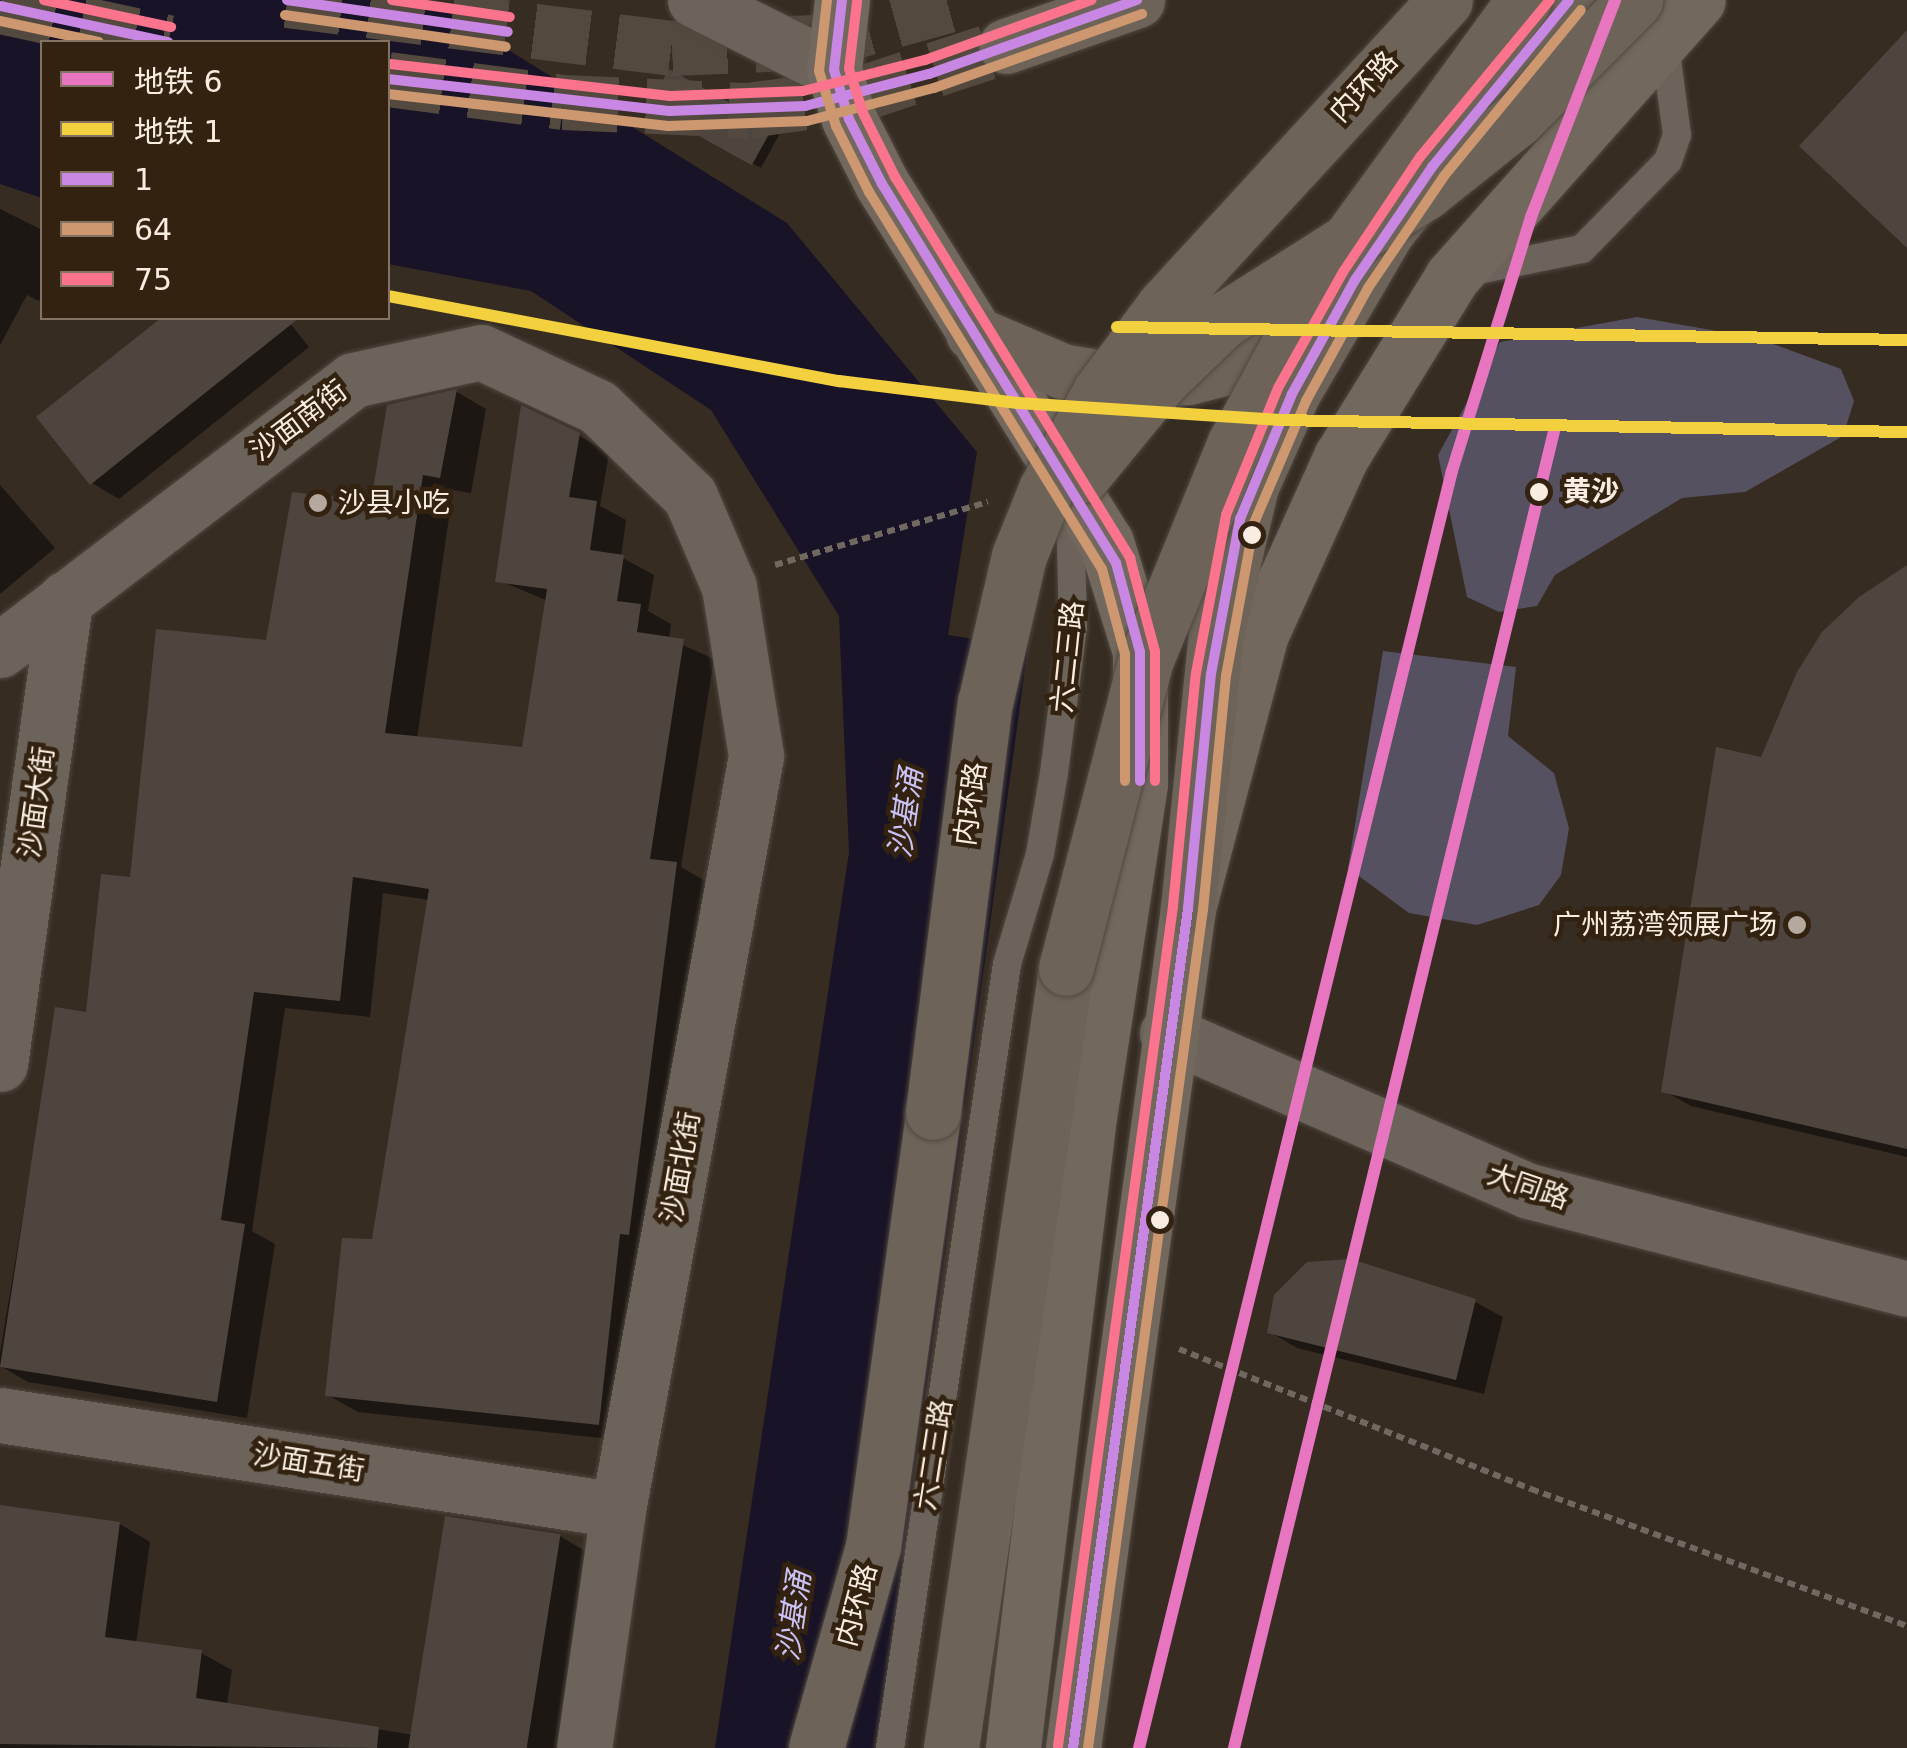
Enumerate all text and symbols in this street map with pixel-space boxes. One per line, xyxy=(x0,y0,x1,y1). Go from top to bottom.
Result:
legend xyxy=(40,40,390,320)
street label: 内环路 xyxy=(1323,45,1405,129)
text: 地铁 6 xyxy=(134,64,223,99)
text: 地铁 1 xyxy=(134,114,223,149)
text: 1 xyxy=(134,162,153,197)
text: 64 xyxy=(134,212,172,247)
text: 75 xyxy=(134,262,172,297)
street label: 沙面南街 xyxy=(244,374,354,468)
place label: 黄沙 xyxy=(1563,475,1619,509)
marker: 黄沙 xyxy=(1524,477,1554,507)
place label: 沙县小吃 xyxy=(338,486,450,520)
marker: 沙县小吃 xyxy=(307,492,329,514)
unlabelled marker xyxy=(1242,525,1262,545)
street label: 六二三路 xyxy=(1045,600,1091,714)
street label: 沙面大街 xyxy=(13,744,61,860)
street label: 内环路 xyxy=(949,760,993,848)
water label: 沙基涌 xyxy=(882,766,930,860)
place label: 广州荔湾领展广场 xyxy=(1553,908,1777,942)
marker: 广州荔湾领展广场 xyxy=(1786,914,1808,936)
street label: 沙面北街 xyxy=(655,1109,707,1225)
street label: 大同路 xyxy=(1483,1157,1573,1217)
unlabelled marker xyxy=(1150,1210,1170,1230)
street label: 六二三路 xyxy=(909,1397,959,1513)
street label: 沙面五街 xyxy=(251,1438,367,1488)
street label: 内环路 xyxy=(830,1560,884,1650)
water label: 沙基涌 xyxy=(770,1569,818,1663)

